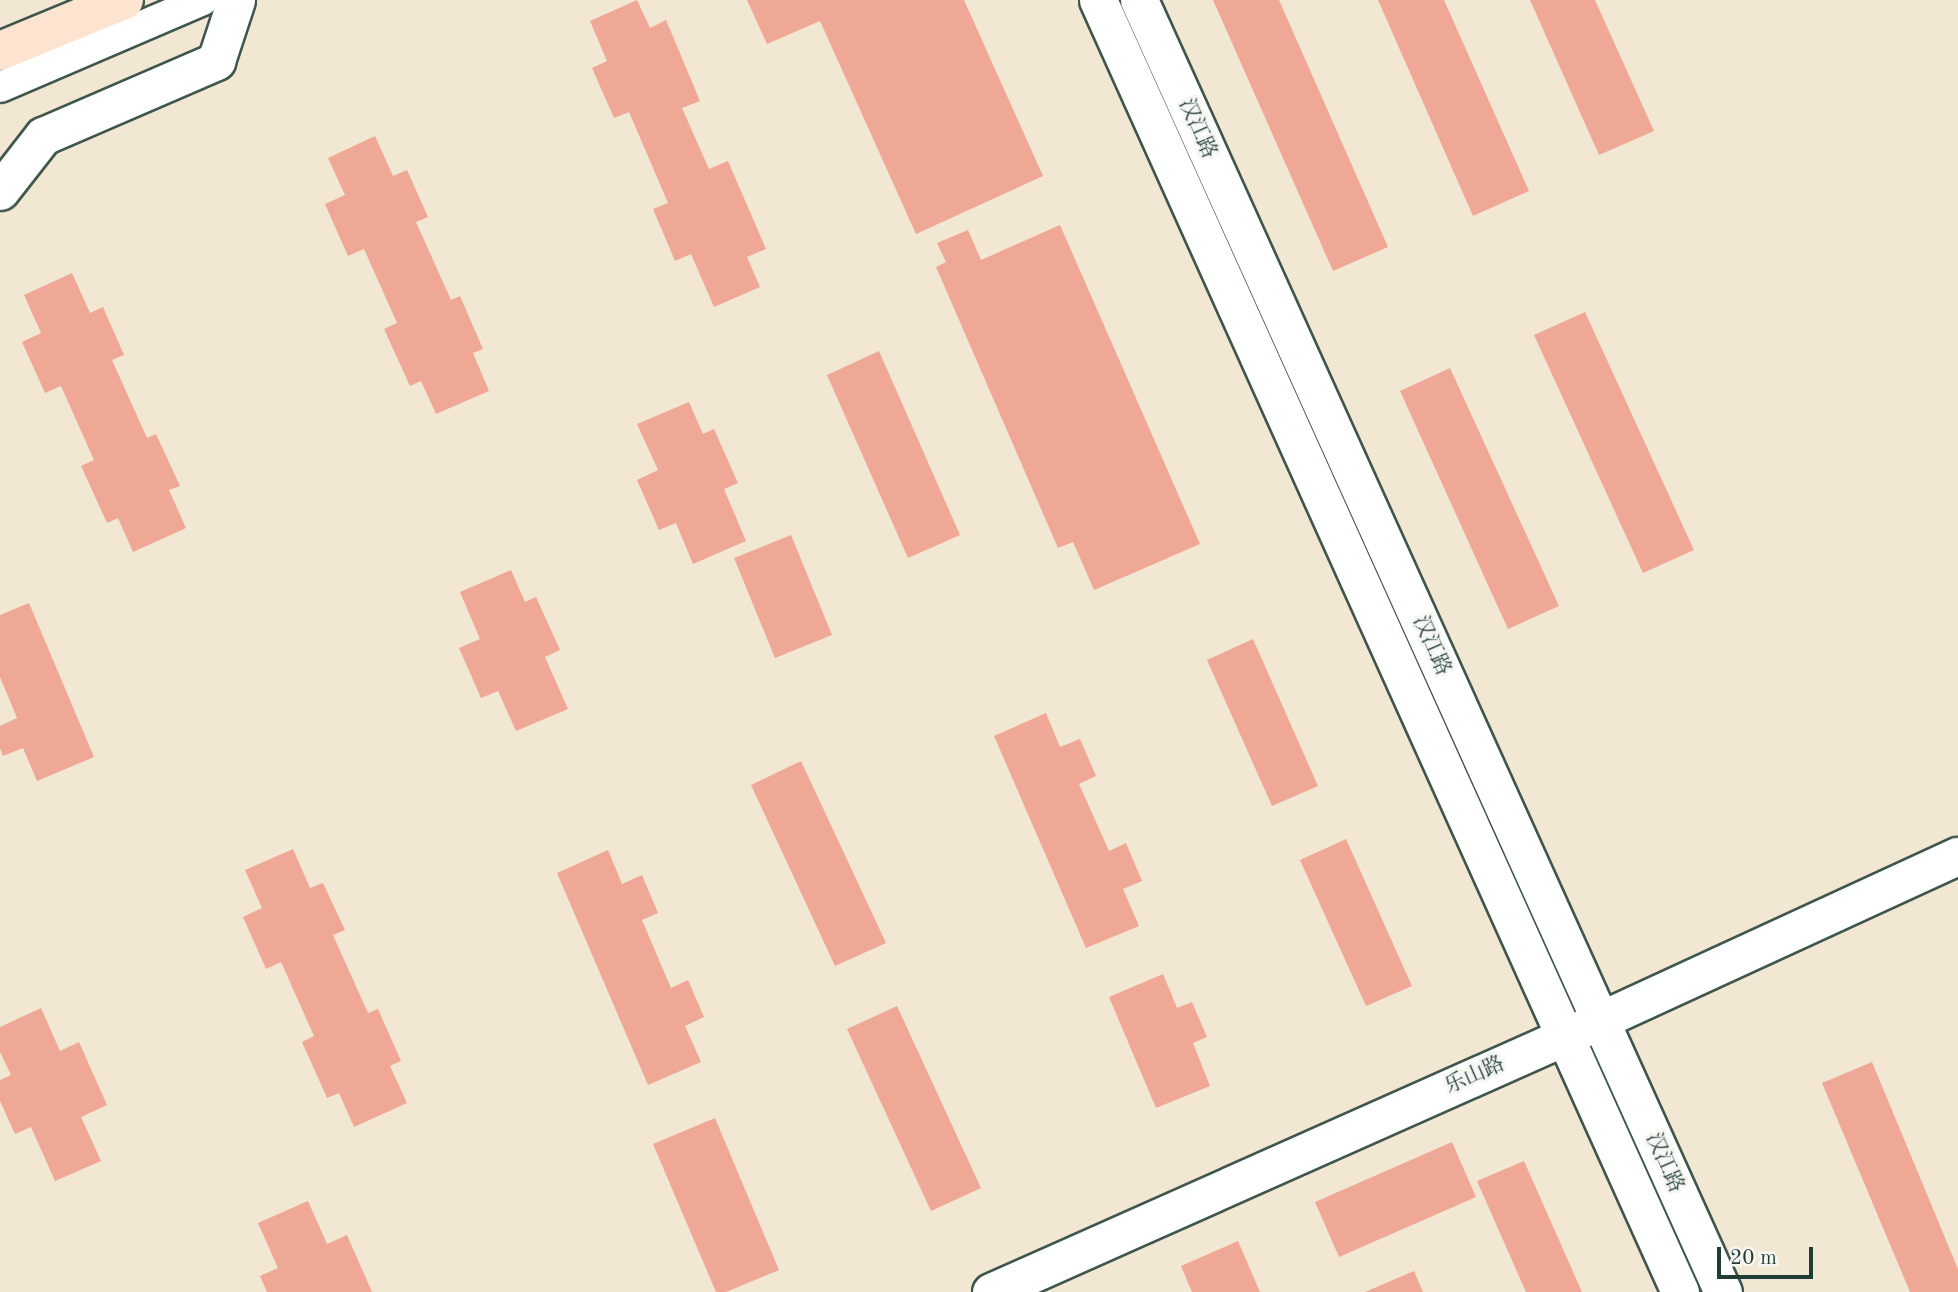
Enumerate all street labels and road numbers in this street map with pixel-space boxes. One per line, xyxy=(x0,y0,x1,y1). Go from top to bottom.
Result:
street label: 汉江路 xyxy=(1173,95,1221,163)
street label: 汉江路 xyxy=(1407,612,1455,680)
street label: 乐山路 xyxy=(1441,1052,1509,1100)
street label: 汉江路 xyxy=(1640,1129,1688,1197)

